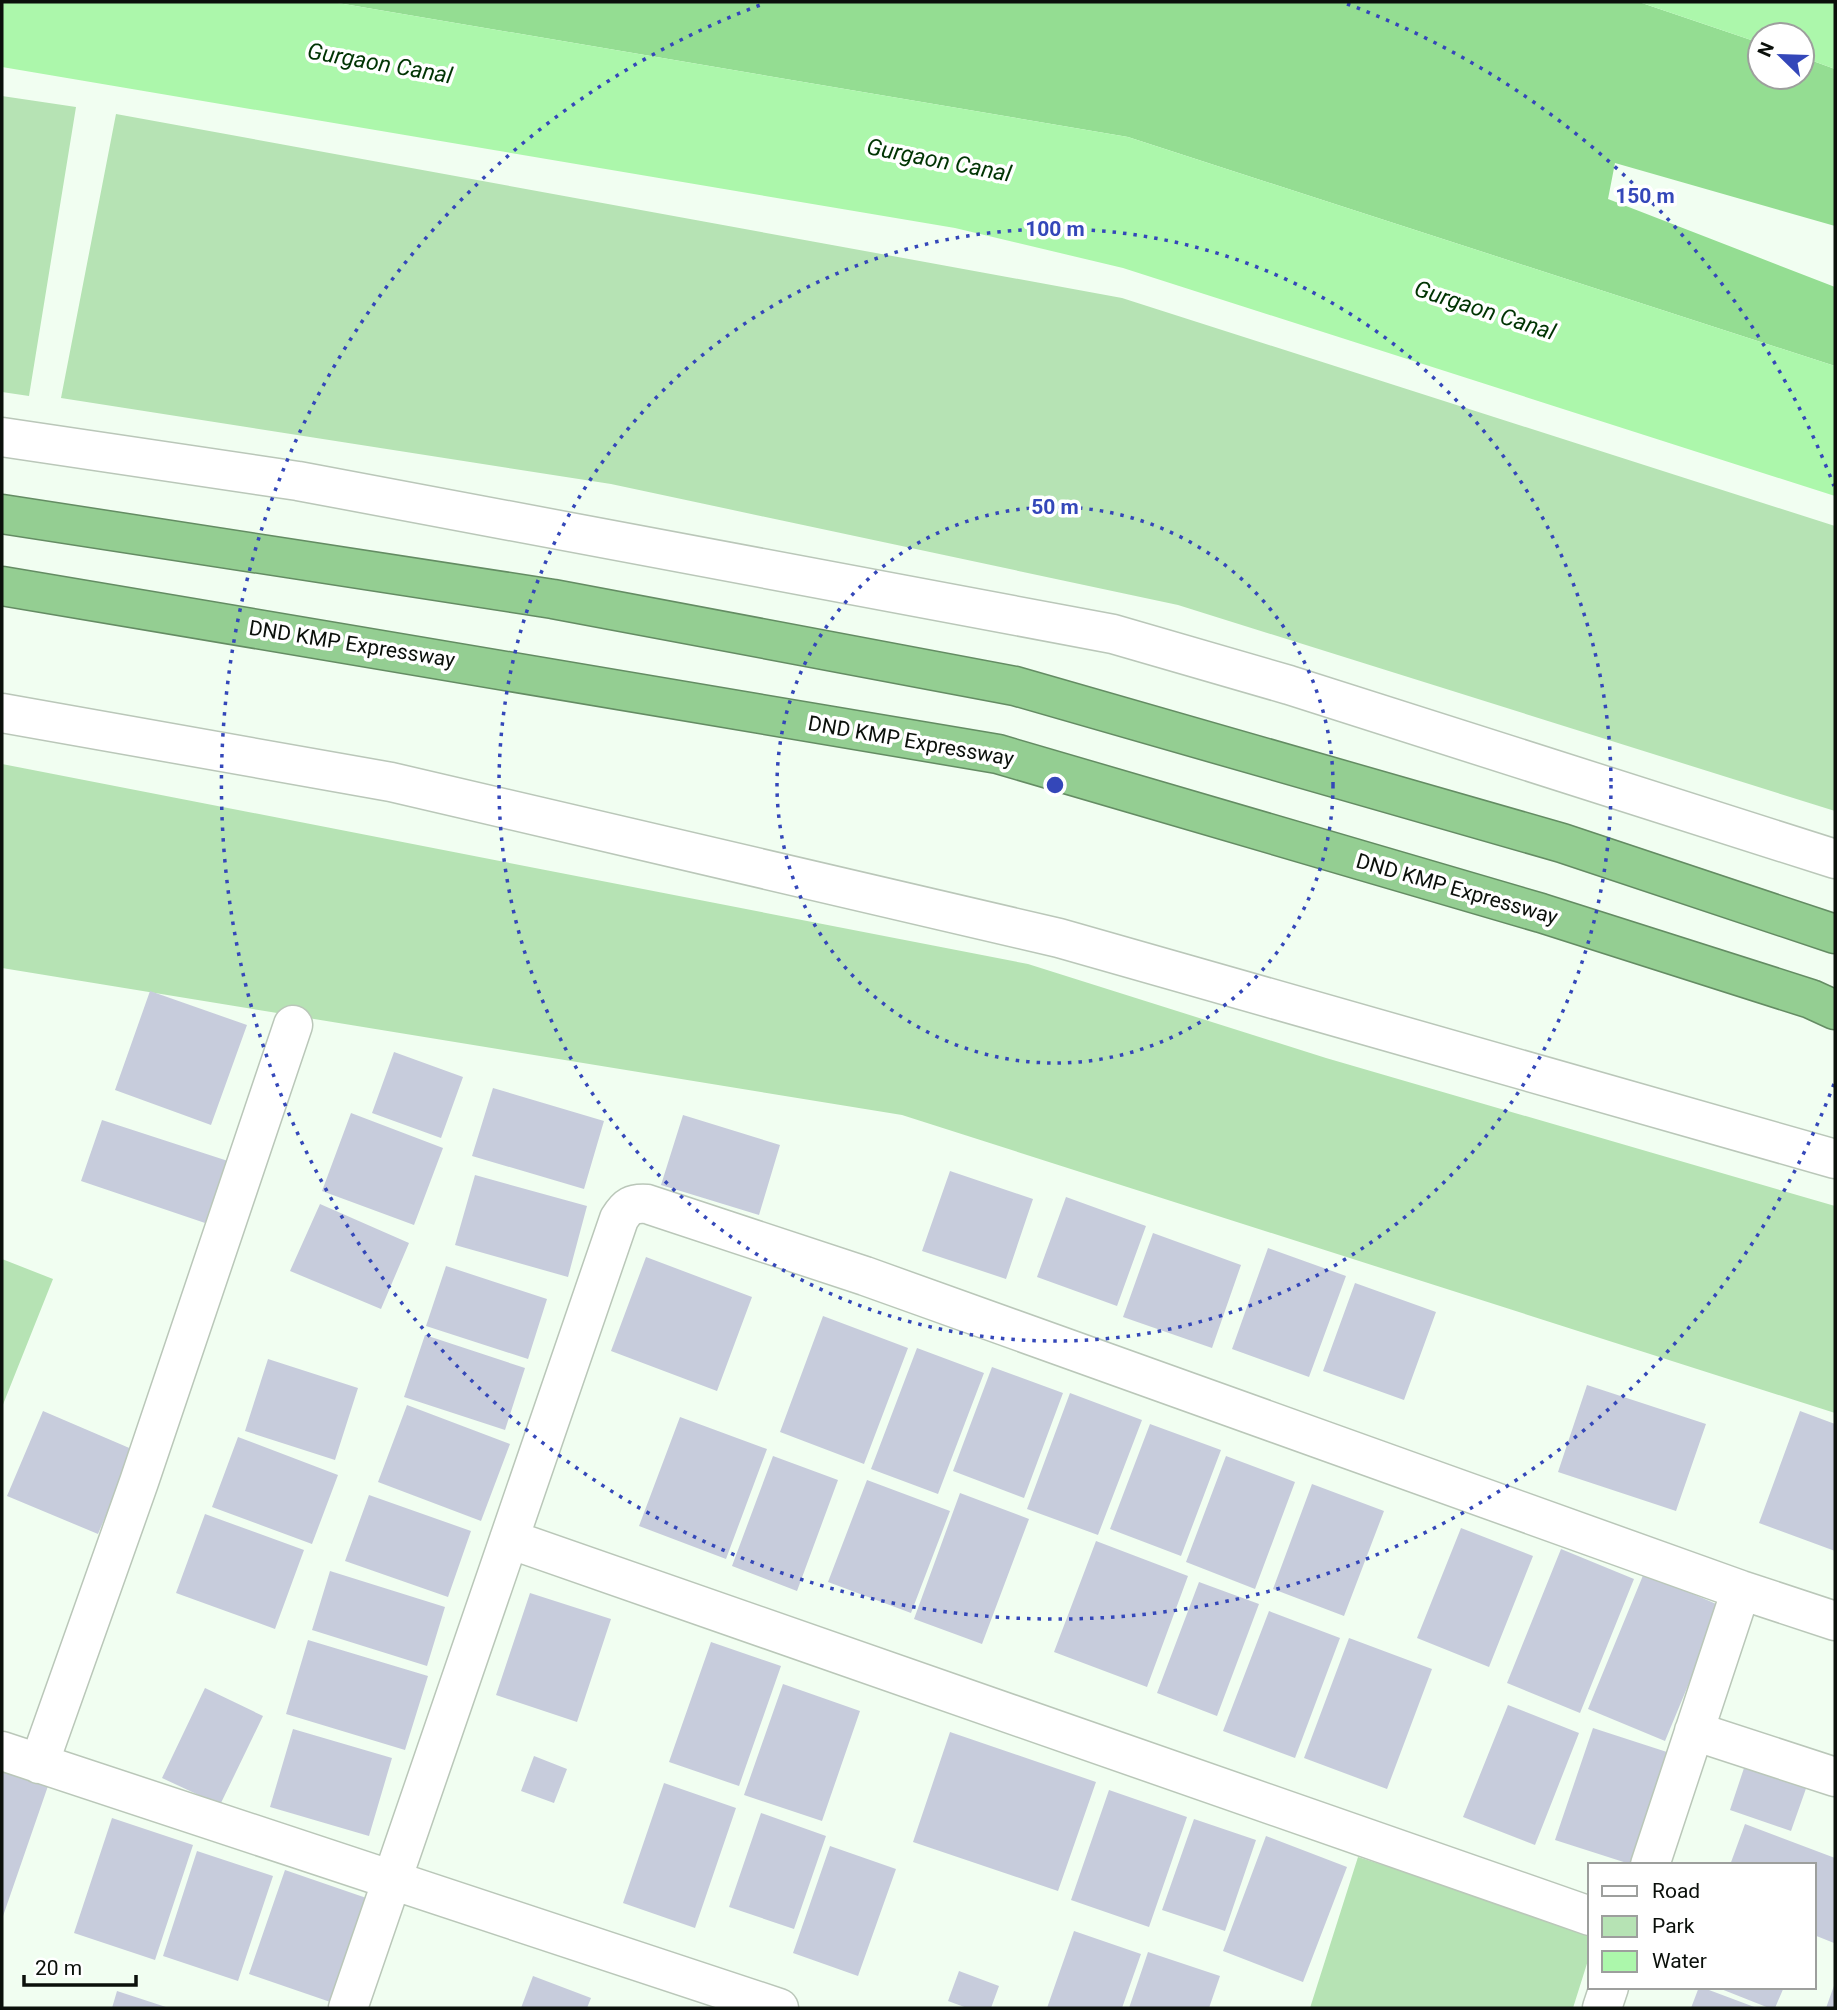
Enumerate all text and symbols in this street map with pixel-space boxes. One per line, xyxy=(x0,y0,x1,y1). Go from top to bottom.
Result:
north arrow xyxy=(1746,21,1816,91)
water label: Gurgaon Canal xyxy=(305,37,455,90)
text: N xyxy=(1753,39,1779,60)
water label: Gurgaon Canal xyxy=(864,133,1014,188)
text: 150 m xyxy=(1615,184,1675,208)
text: 100 m xyxy=(1025,217,1085,241)
water label: Gurgaon Canal xyxy=(1411,275,1559,346)
text: 50 m xyxy=(1031,495,1079,519)
street label: DND KMP Expressway xyxy=(247,616,457,672)
street label: DND KMP Expressway xyxy=(806,711,1016,771)
centre of rings xyxy=(1043,773,1067,797)
street label: DND KMP Expressway xyxy=(1353,849,1561,929)
legend xyxy=(1588,1863,1816,1989)
text: Road xyxy=(1652,1879,1700,1903)
text: Park xyxy=(1652,1914,1695,1938)
scale bar xyxy=(24,1944,136,1988)
text: Water xyxy=(1652,1949,1707,1973)
text: 20 m xyxy=(35,1956,82,1980)

